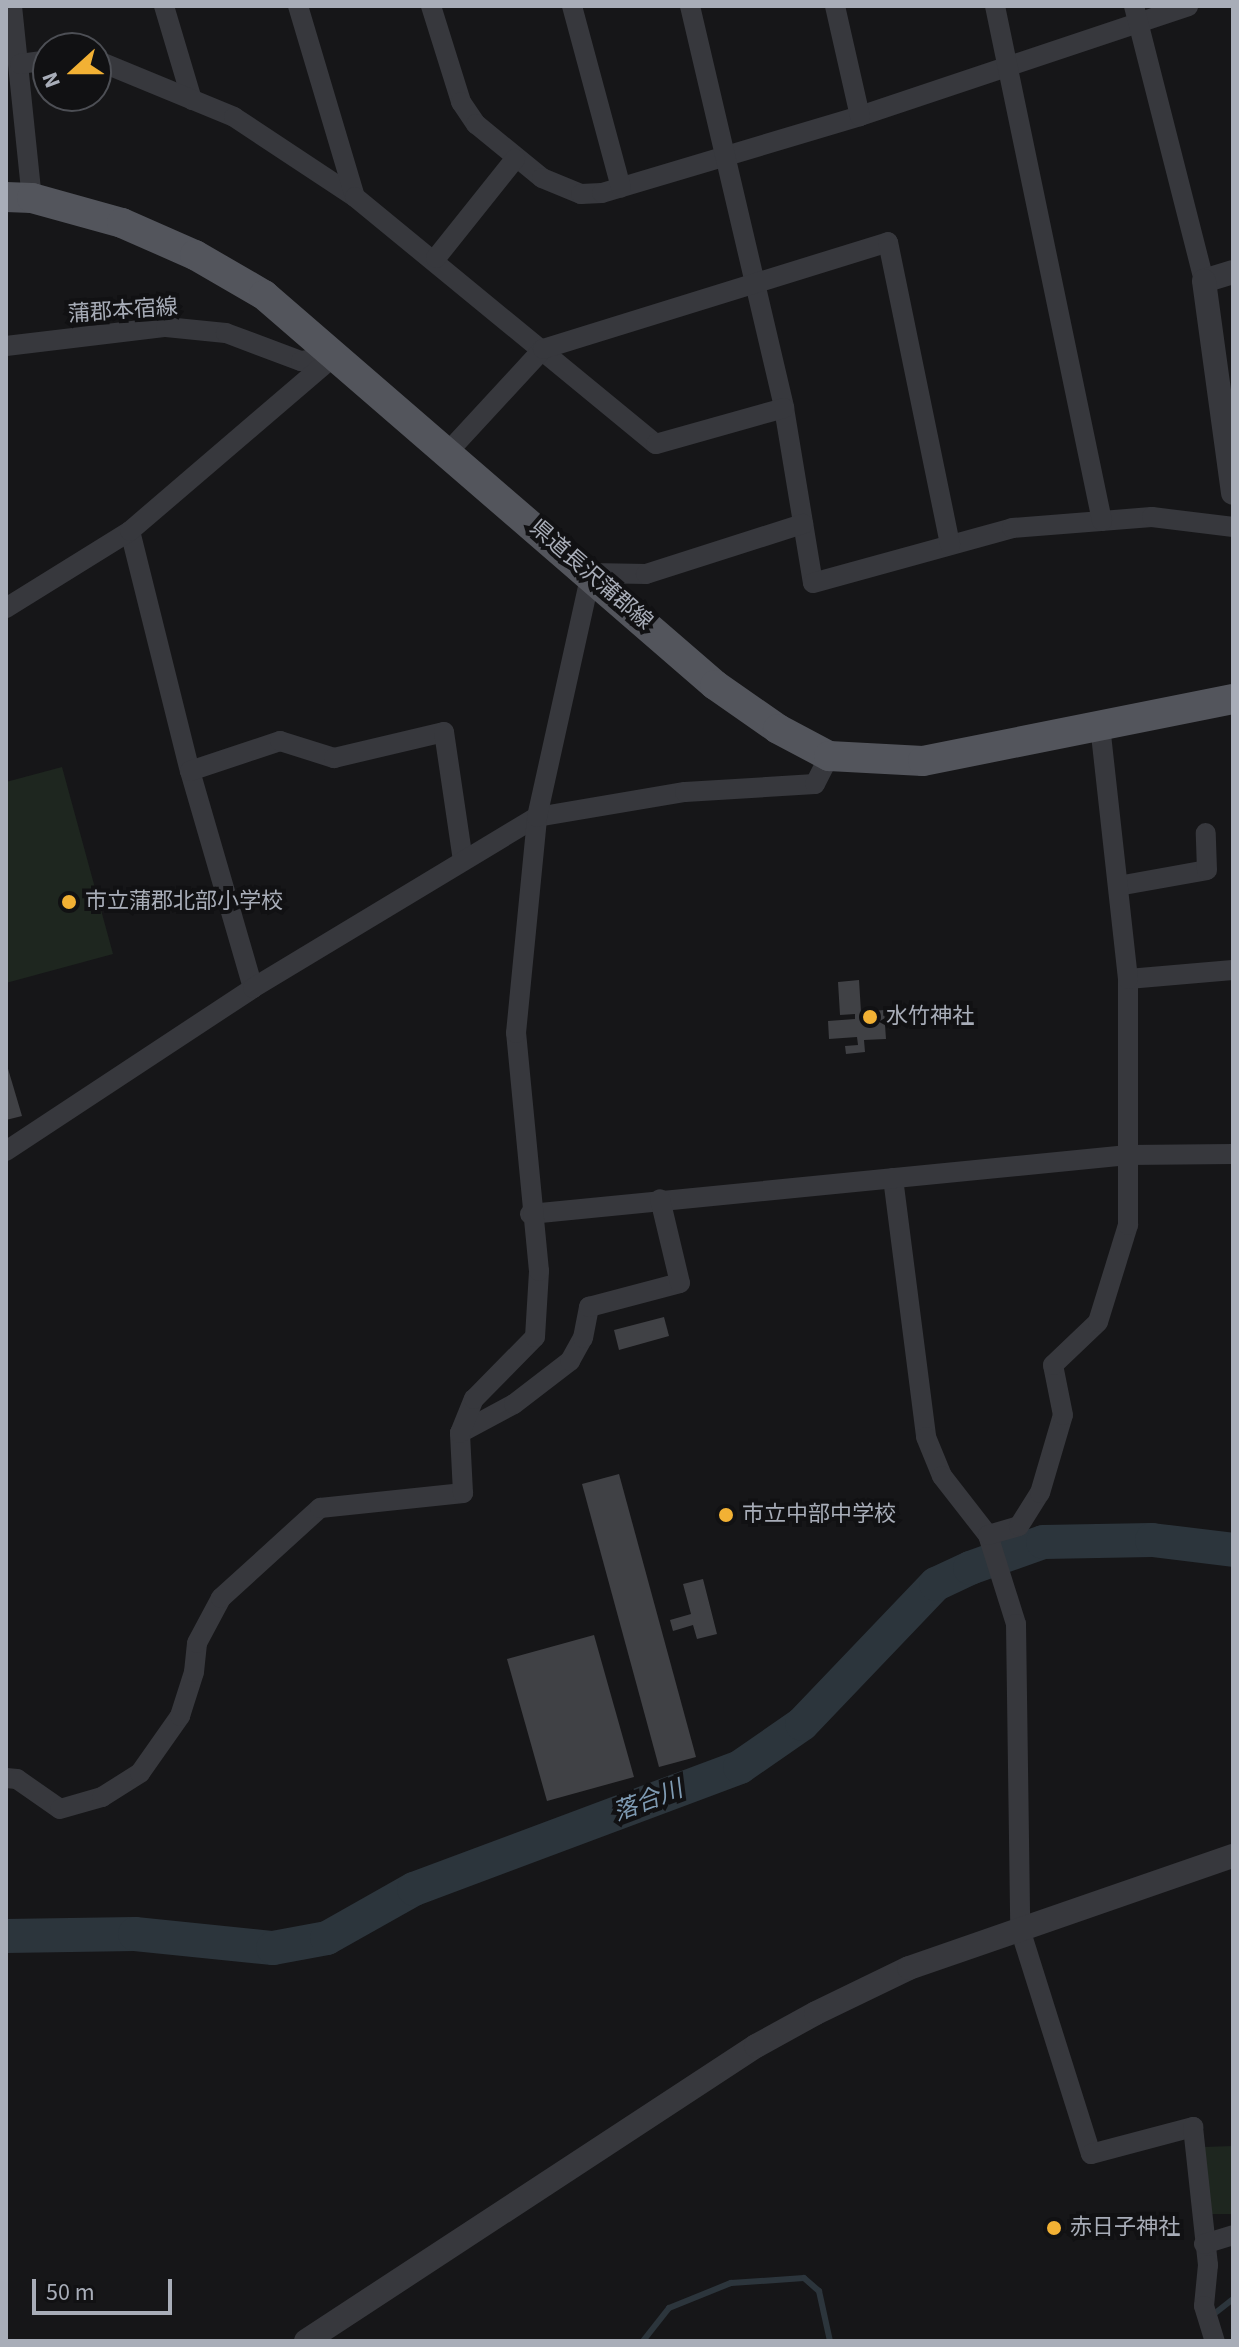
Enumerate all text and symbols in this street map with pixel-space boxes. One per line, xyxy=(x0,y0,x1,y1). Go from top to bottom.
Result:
north arrow xyxy=(32,32,112,112)
text: N xyxy=(34,67,69,92)
street label: 蒲郡本宿線 xyxy=(67,294,179,328)
street label: 県道長沢蒲郡線 xyxy=(524,515,658,635)
place label: 市立蒲郡北部小学校 xyxy=(85,889,283,915)
marker: 市立蒲郡北部小学校 xyxy=(60,893,78,911)
place label: 水竹神社 xyxy=(886,1004,974,1030)
marker: 水竹神社 xyxy=(861,1008,879,1026)
place label: 市立中部中学校 xyxy=(742,1502,896,1528)
marker: 市立中部中学校 xyxy=(717,1506,735,1524)
water label: 落合川 xyxy=(609,1775,687,1827)
place label: 赤日子神社 xyxy=(1070,2215,1180,2241)
marker: 赤日子神社 xyxy=(1045,2219,1063,2237)
scale bar xyxy=(36,2263,176,2313)
text: 50 m xyxy=(46,2275,95,2310)

